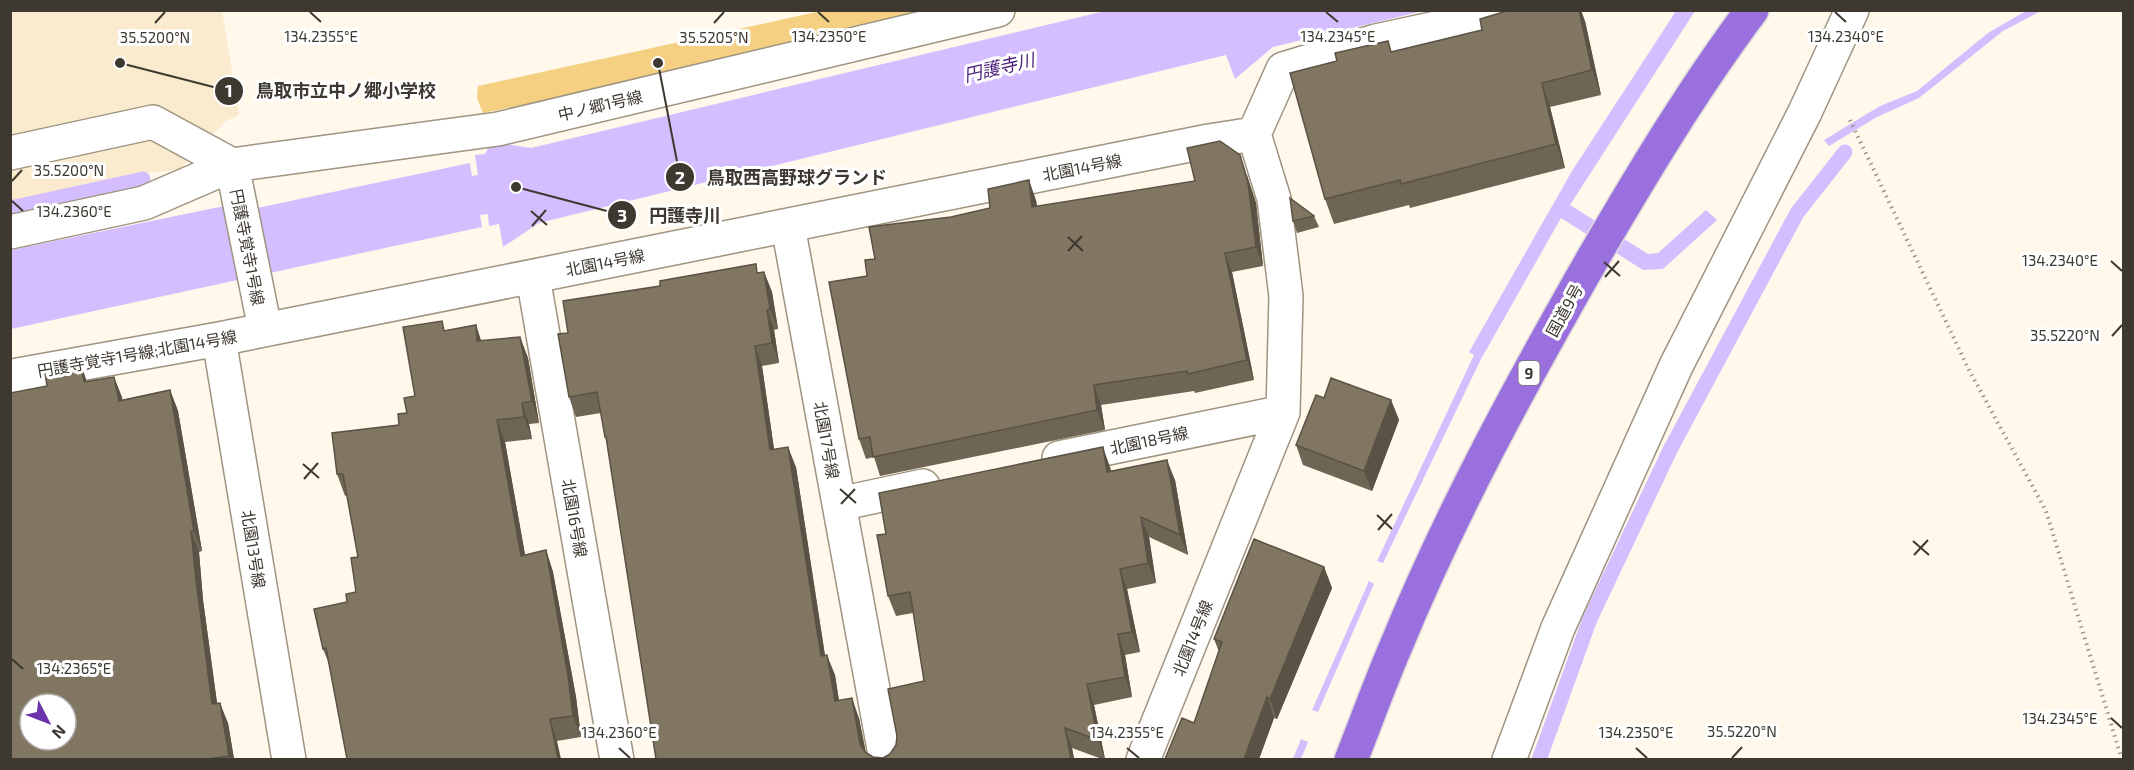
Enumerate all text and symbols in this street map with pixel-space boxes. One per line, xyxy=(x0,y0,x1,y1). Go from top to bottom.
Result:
text: 134.2355°E xyxy=(284,27,358,45)
text: 134.2350°E xyxy=(792,27,866,45)
text: 134.2345°E xyxy=(1301,27,1375,45)
text: 134.2340°E xyxy=(1808,27,1884,45)
text: 35.5200°N xyxy=(120,28,190,46)
text: 35.5205°N xyxy=(679,28,749,46)
water label: 円護寺川 xyxy=(961,48,1039,86)
callout: 鳥取市立中ノ郷小学校 xyxy=(214,73,448,109)
text: 1 xyxy=(225,79,233,101)
text: 鳥取市立中ノ郷小学校 xyxy=(256,79,436,101)
street label: 中ノ郷1号線 xyxy=(556,86,644,124)
street label: 北園14号線 xyxy=(1041,150,1123,184)
callout: 鳥取西高野球グランド xyxy=(665,159,899,195)
text: 35.5200°N xyxy=(34,161,104,179)
text: 2 xyxy=(675,166,685,188)
text: 鳥取西高野球グランド xyxy=(707,166,887,188)
street label: 円護寺覚寺1号線 xyxy=(227,187,269,307)
callout: 円護寺川 xyxy=(607,197,733,233)
text: 134.2360°E xyxy=(36,202,112,220)
text: 3 xyxy=(617,204,627,226)
text: 円護寺川 xyxy=(649,204,721,226)
street label: 北園14号線 xyxy=(564,245,646,279)
text: 134.2340°E xyxy=(2022,251,2098,269)
street label: 国道9号 xyxy=(1542,280,1586,340)
street label: 円護寺覚寺1号線;北園14号線 xyxy=(36,326,238,380)
text: 35.5220°N xyxy=(2030,326,2100,344)
road number: 9 xyxy=(1518,361,1540,385)
street label: 北園17号線 xyxy=(811,400,843,480)
street label: 北園18号線 xyxy=(1108,422,1190,458)
street label: 北園16号線 xyxy=(559,477,591,559)
street label: 北園13号線 xyxy=(238,508,270,590)
street label: 北園14号線 xyxy=(1168,597,1216,679)
text: 134.2365°E xyxy=(37,659,111,677)
north arrow xyxy=(18,692,78,752)
text: 134.2345°E xyxy=(2023,709,2097,727)
text: N xyxy=(49,722,70,743)
text: 35.5220°N xyxy=(1707,722,1777,740)
text: 134.2360°E xyxy=(581,723,657,741)
text: 134.2355°E xyxy=(1090,723,1164,741)
text: 134.2350°E xyxy=(1599,723,1673,741)

